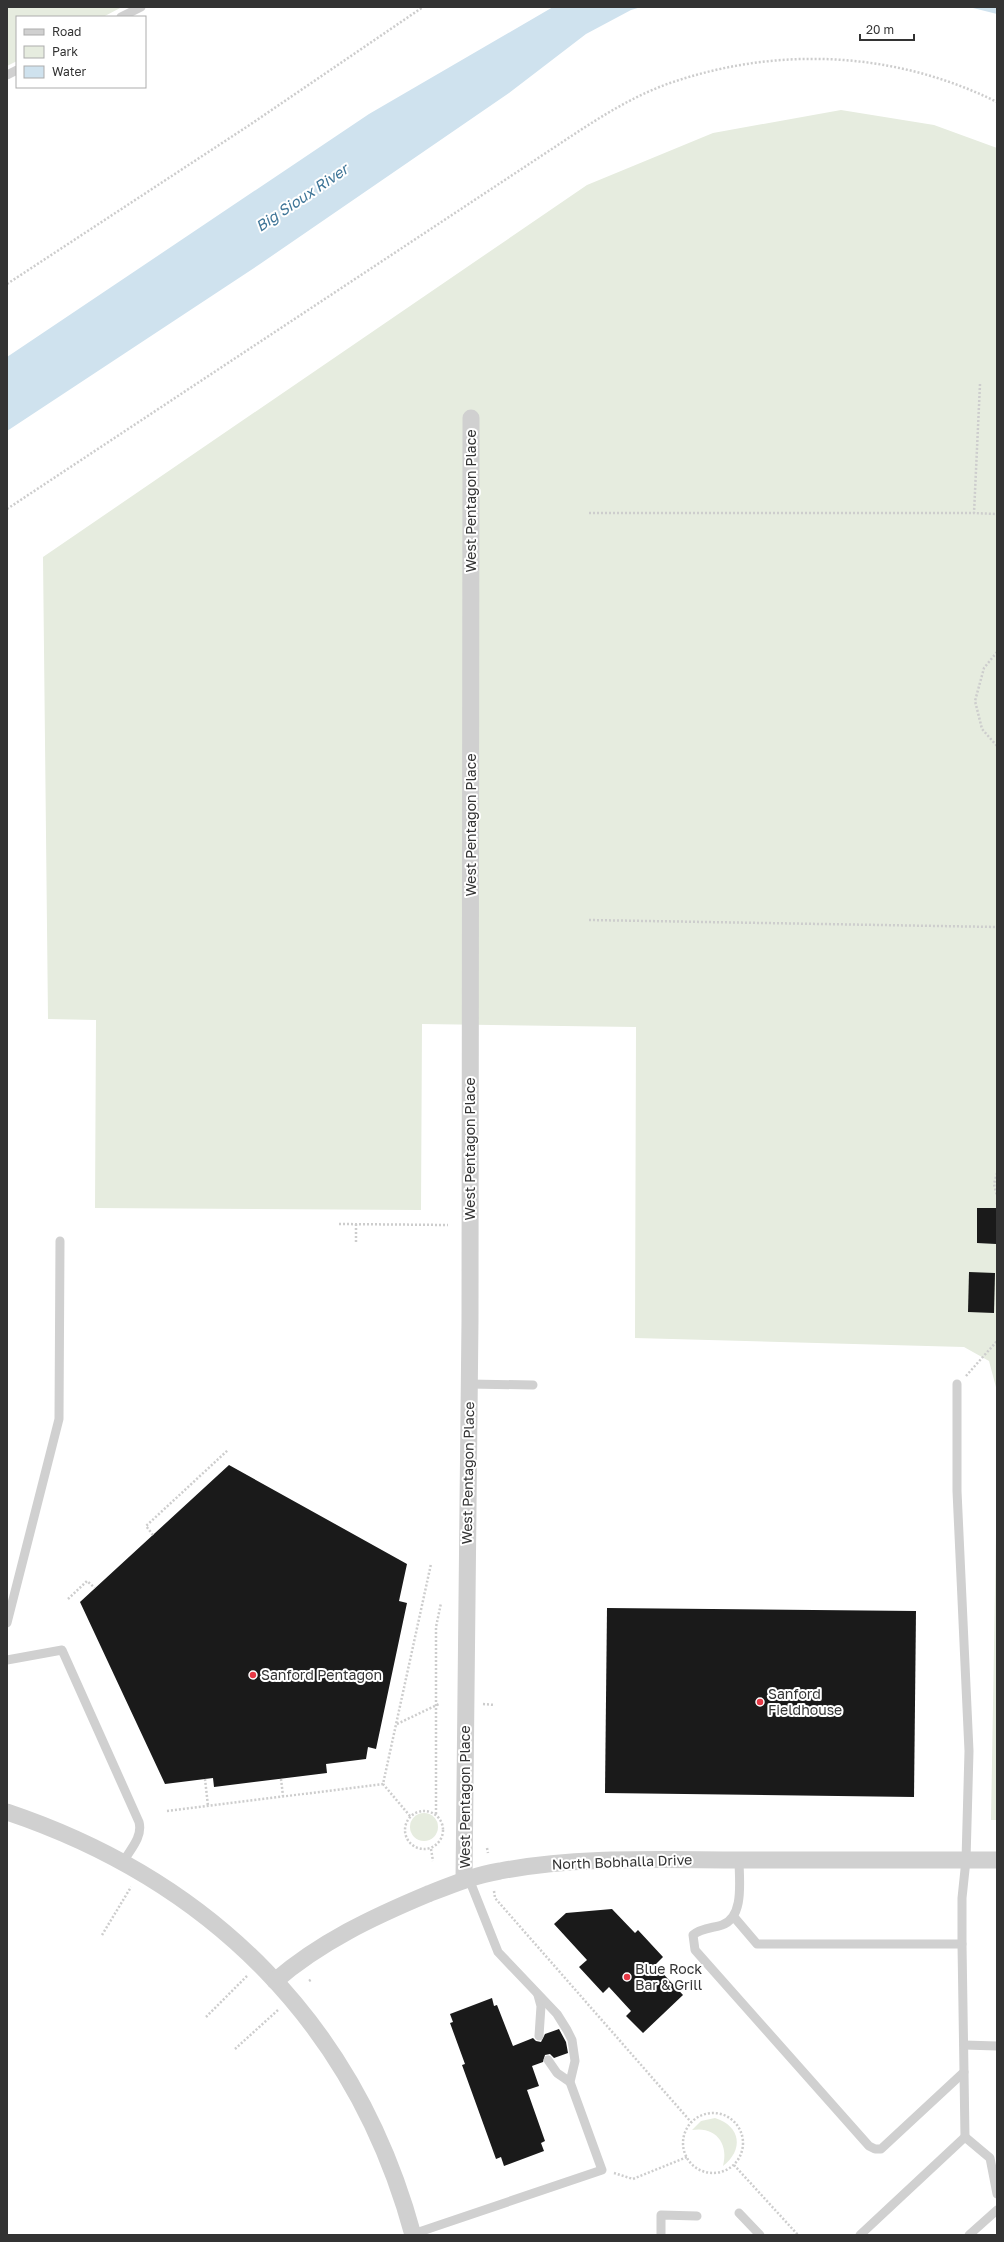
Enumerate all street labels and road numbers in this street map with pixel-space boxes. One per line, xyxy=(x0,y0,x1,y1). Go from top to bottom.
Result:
street label: West Pentagon Place xyxy=(462,429,479,573)
street label: West Pentagon Place xyxy=(462,753,479,897)
street label: West Pentagon Place xyxy=(461,1077,478,1221)
street label: West Pentagon Place xyxy=(458,1401,477,1545)
street label: West Pentagon Place xyxy=(456,1725,473,1869)
street label: North Bobhalla Drive xyxy=(551,1851,692,1872)

